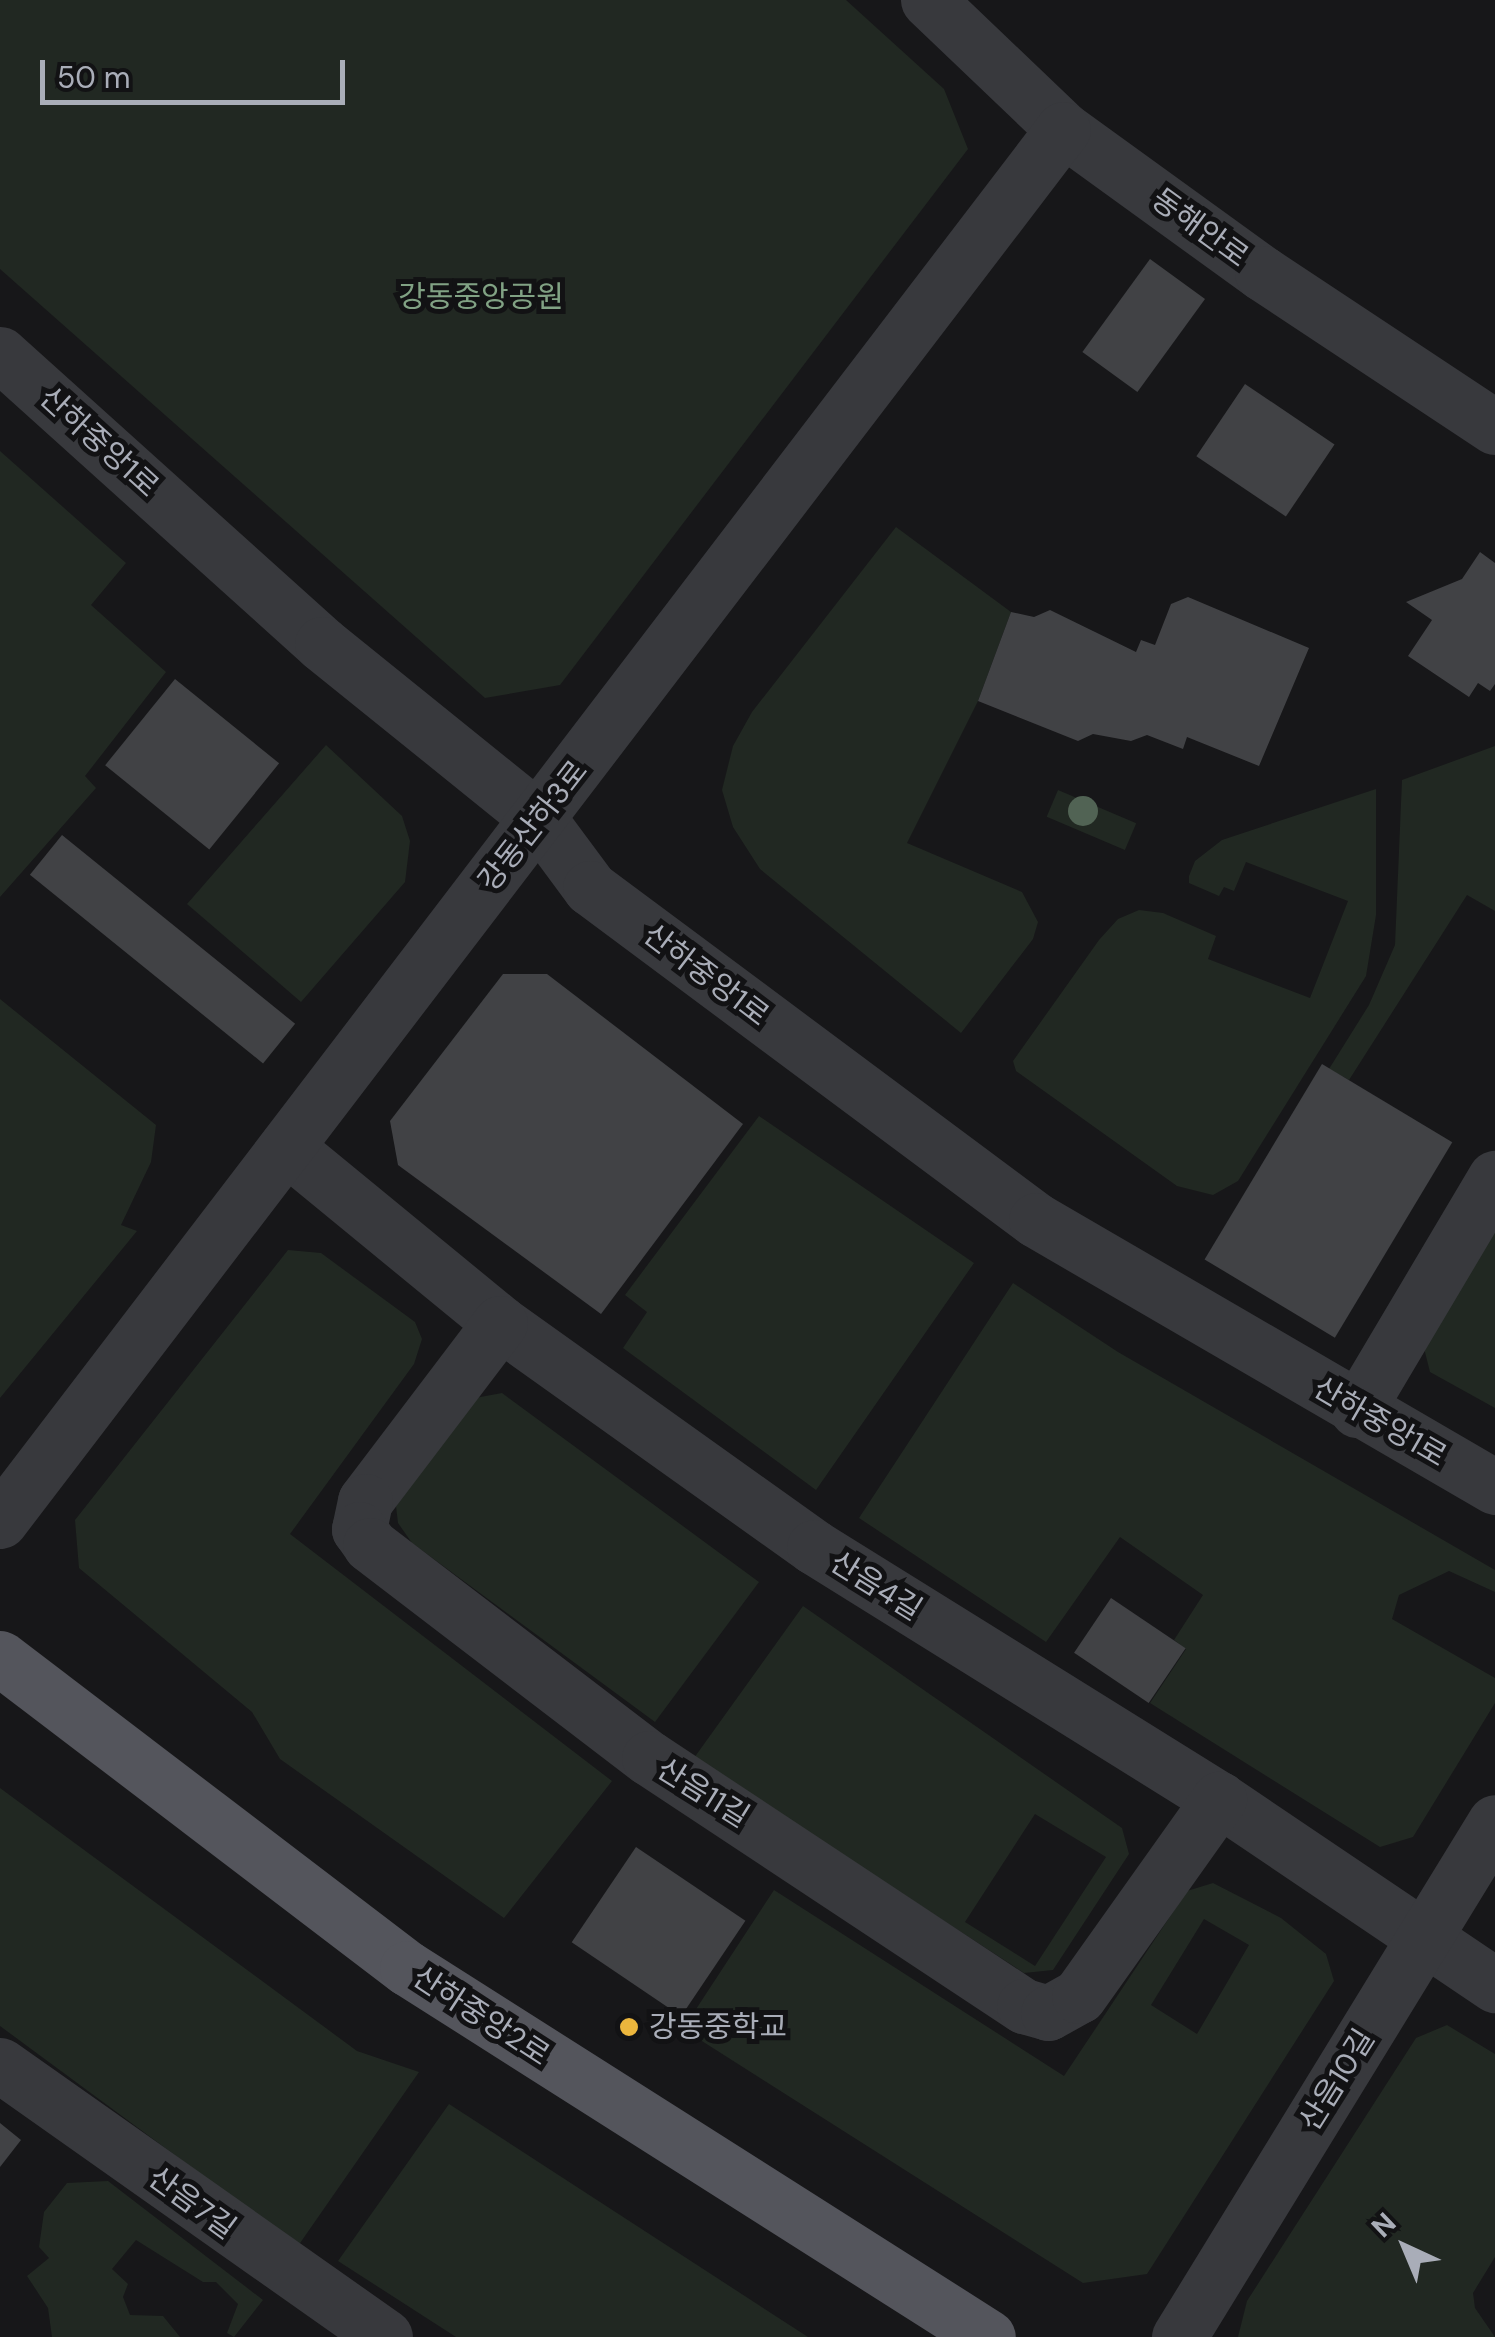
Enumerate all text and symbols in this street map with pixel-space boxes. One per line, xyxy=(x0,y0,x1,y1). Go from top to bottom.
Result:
scale bar xyxy=(45,40,350,102)
text: 50 m xyxy=(57,58,131,97)
street label: 동해안로 xyxy=(1145,181,1255,275)
park label: 강동중앙공원 xyxy=(398,279,564,315)
street label: 산하중앙1로 xyxy=(32,379,166,505)
street label: 강동산하3로 xyxy=(471,754,595,898)
street label: 산하중앙1로 xyxy=(636,916,776,1034)
street label: 산하중앙1로 xyxy=(1307,1370,1453,1474)
street label: 산음4길 xyxy=(824,1544,928,1628)
street label: 산음11길 xyxy=(650,1751,756,1835)
street label: 산하중앙2로 xyxy=(406,1959,556,2073)
place label: 강동중학교 xyxy=(649,2009,787,2045)
marker: 강동중학교 xyxy=(618,2016,640,2038)
street label: 산음10길 xyxy=(1292,2023,1382,2137)
street label: 산음7길 xyxy=(141,2159,243,2247)
north arrow xyxy=(1355,2197,1455,2297)
text: N xyxy=(1364,2205,1404,2245)

